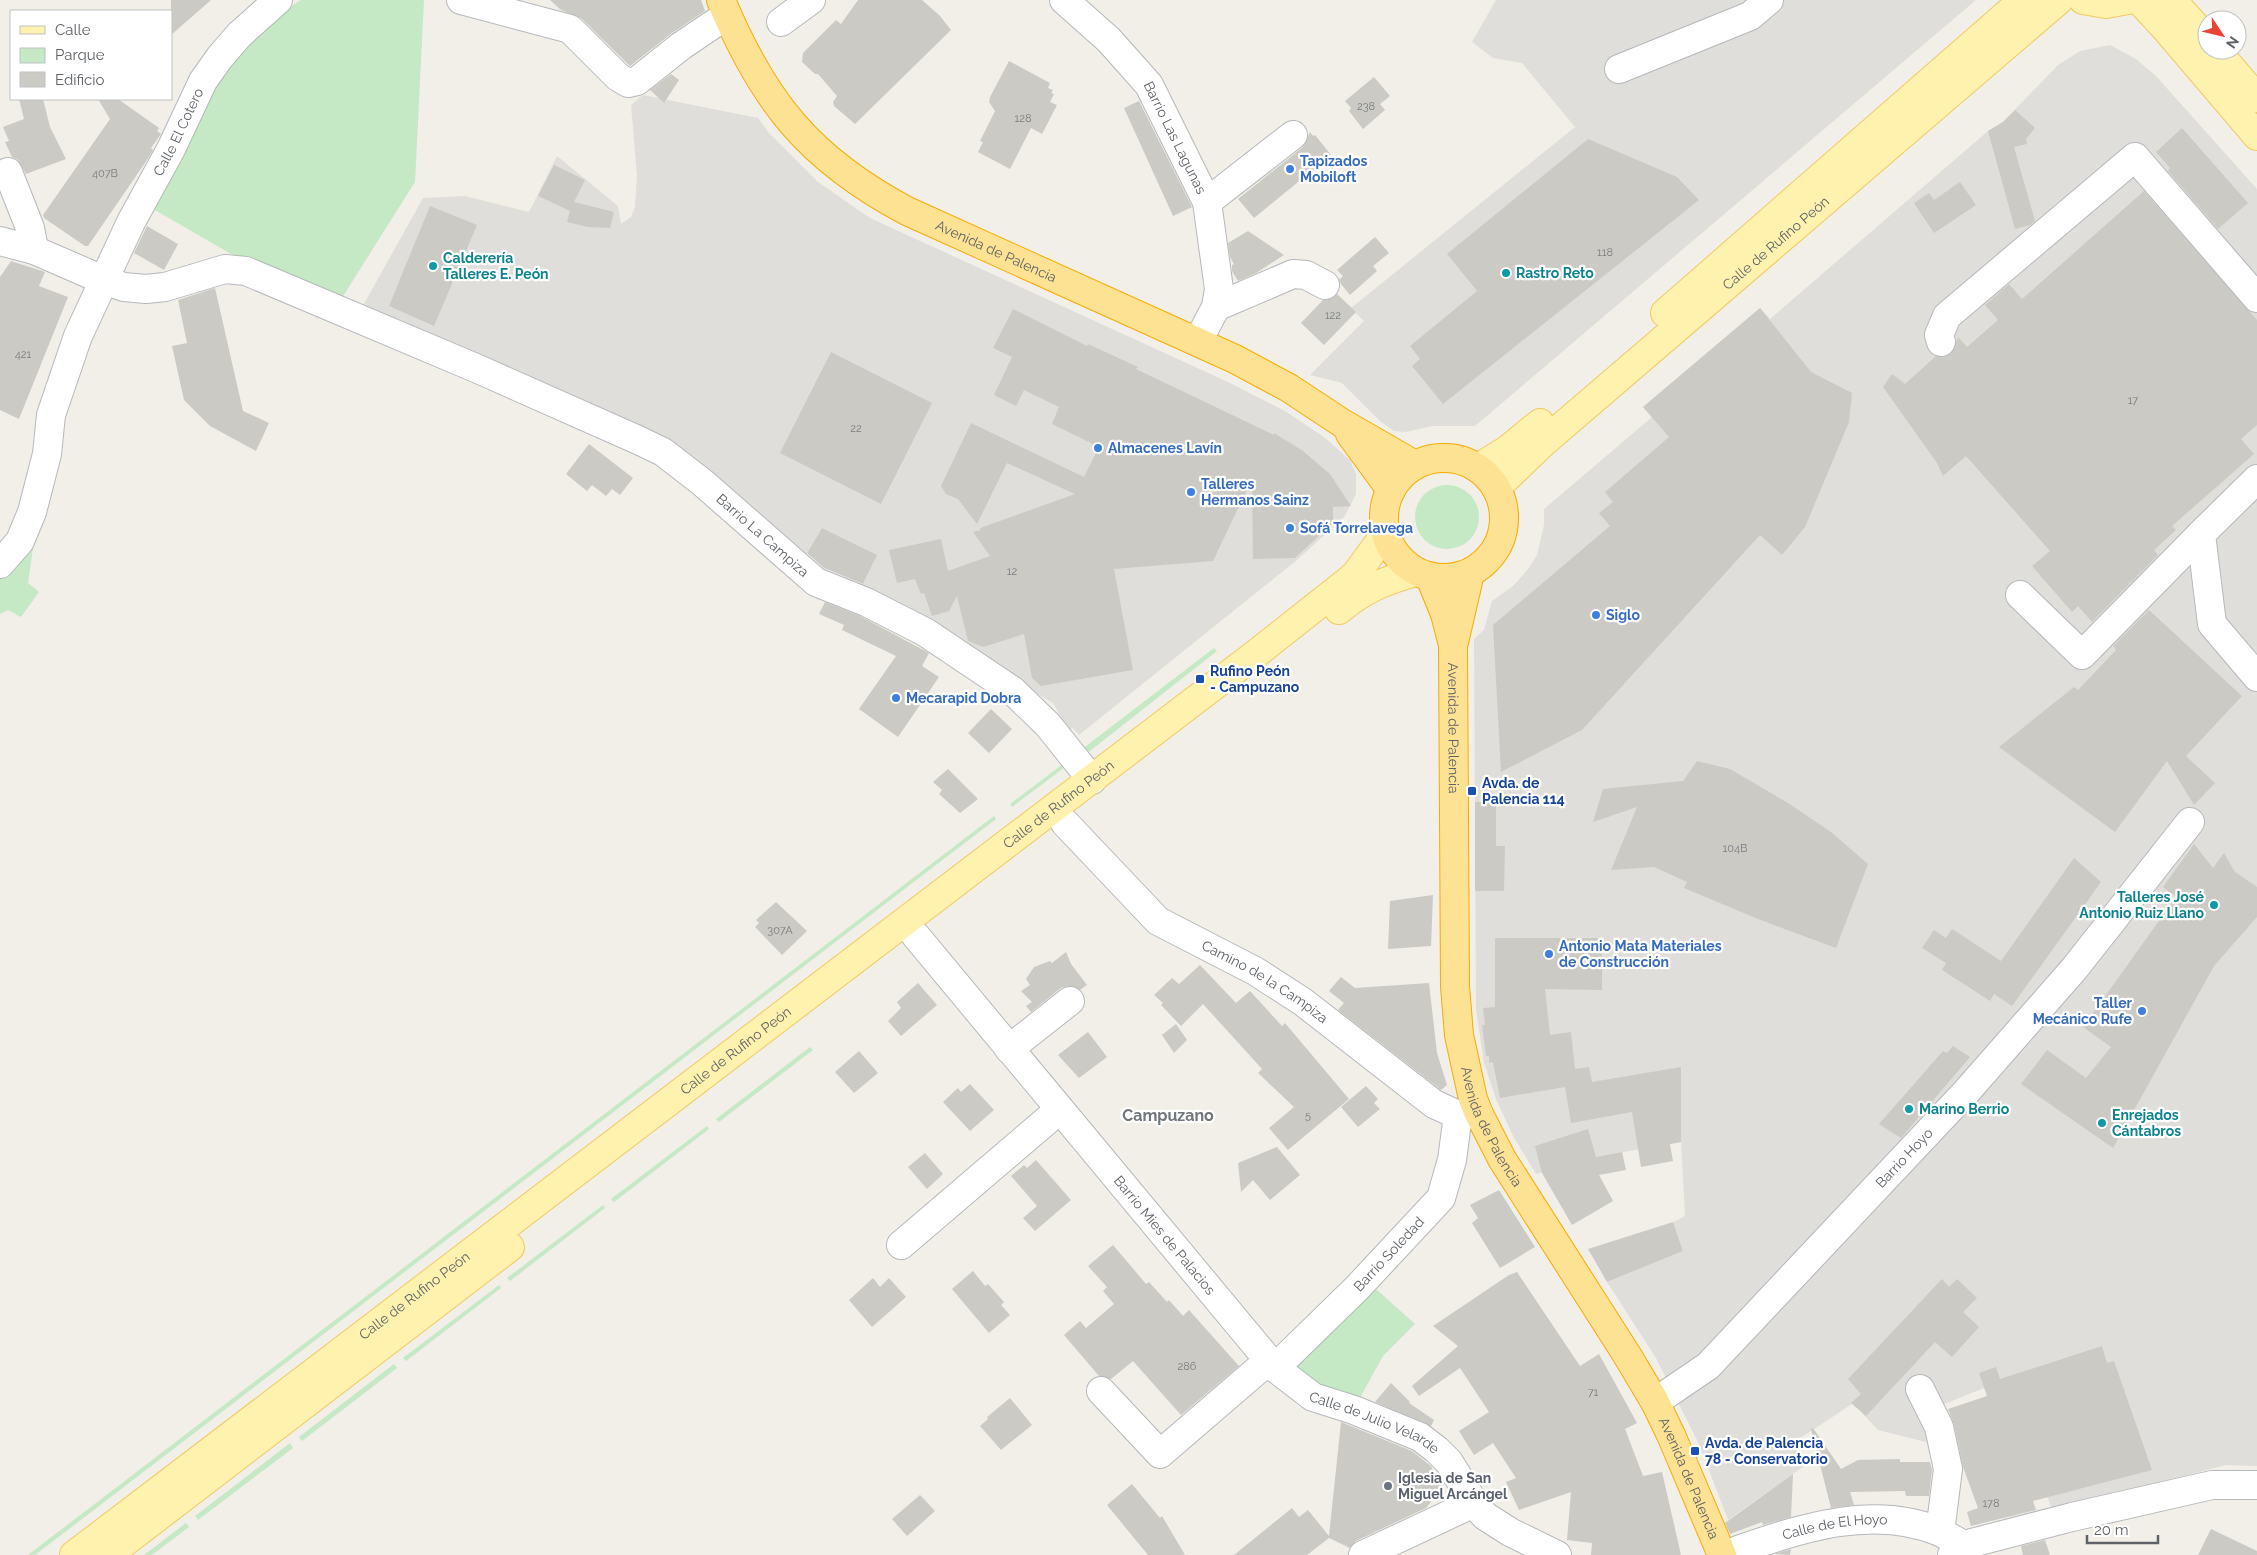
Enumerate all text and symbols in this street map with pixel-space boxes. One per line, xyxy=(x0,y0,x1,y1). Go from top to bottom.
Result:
legend xyxy=(10,10,172,100)
north arrow xyxy=(2197,10,2247,60)
text: Calle xyxy=(55,21,91,39)
text: N xyxy=(2223,33,2242,51)
text: Parque xyxy=(55,46,105,64)
text: Edificio xyxy=(55,71,105,89)
street label: Barrio Las Lagunas xyxy=(1140,79,1210,196)
street label: Calle El Cotero xyxy=(150,85,207,179)
house number: 238 xyxy=(1357,100,1375,113)
house number: 128 xyxy=(1015,112,1031,125)
place label: Tapizados Mobiloft xyxy=(1300,153,1367,185)
marker: Tapizados Mobiloft xyxy=(1284,163,1296,175)
house number: 407B xyxy=(92,167,118,180)
street label: Calle de Rufino Peón xyxy=(1719,193,1832,293)
street label: Avenida de Palencia xyxy=(933,217,1059,285)
house number: 118 xyxy=(1597,246,1613,259)
place label: Calderería Talleres E. Peón xyxy=(443,250,549,282)
marker: Calderería Talleres E. Peón xyxy=(427,260,439,272)
place label: Rastro Reto xyxy=(1516,265,1594,281)
marker: Rastro Reto xyxy=(1500,267,1512,279)
house number: 122 xyxy=(1325,309,1341,322)
house number: 421 xyxy=(15,348,32,361)
house number: 17 xyxy=(2128,394,2138,407)
house number: 22 xyxy=(850,422,862,435)
place label: Almacenes Lavín xyxy=(1108,440,1222,456)
marker: Almacenes Lavín xyxy=(1092,442,1104,454)
place label: Talleres Hermanos Sainz xyxy=(1201,476,1309,508)
marker: Talleres Hermanos Sainz xyxy=(1185,486,1197,498)
street label: Barrio La Campiza xyxy=(713,491,812,580)
place label: Sofá Torrelavega xyxy=(1300,520,1413,536)
marker: Sofá Torrelavega xyxy=(1284,522,1296,534)
house number: 12 xyxy=(1007,565,1017,578)
place label: Siglo xyxy=(1606,607,1640,623)
marker: Siglo xyxy=(1590,609,1602,621)
place label: Rufino Peón - Campuzano xyxy=(1210,663,1300,695)
street label: Avenida de Palencia xyxy=(1445,663,1462,794)
marker: Rufino Peón - Campuzano xyxy=(1194,673,1206,685)
place label: Mecarapid Dobra xyxy=(906,690,1021,706)
marker: Mecarapid Dobra xyxy=(890,692,902,704)
street label: Calle de Rufino Peón xyxy=(1000,757,1117,852)
place label: Avda. de Palencia 114 xyxy=(1482,775,1565,807)
marker: Avda. de Palencia 114 xyxy=(1466,785,1478,797)
house number: 104B xyxy=(1723,842,1747,855)
place label: Talleres José Antonio Ruiz Llano xyxy=(2079,889,2205,921)
marker: Talleres José Antonio Ruiz Llano xyxy=(2208,899,2220,911)
house number: 307A xyxy=(767,924,793,937)
street label: Camino de la Campiza xyxy=(1199,937,1331,1026)
place label: Antonio Mata Materiales de Construcción xyxy=(1559,938,1722,970)
marker: Antonio Mata Materiales de Construcción xyxy=(1543,948,1555,960)
place label: Taller Mecánico Rufe xyxy=(2033,995,2133,1027)
street label: Calle de Rufino Peón xyxy=(677,1003,794,1098)
marker: Taller Mecánico Rufe xyxy=(2136,1005,2148,1017)
street label: Avenida de Palencia xyxy=(1458,1065,1526,1190)
place label: Marino Berrio xyxy=(1919,1101,2010,1117)
marker: Marino Berrio xyxy=(1903,1103,1915,1115)
district label: Campuzano xyxy=(1122,1106,1214,1125)
place label: Enrejados Cántabros xyxy=(2112,1107,2181,1139)
house number: 5 xyxy=(1305,1109,1311,1122)
marker: Enrejados Cántabros xyxy=(2096,1117,2108,1129)
street label: Barrio Hoyo xyxy=(1872,1125,1936,1191)
street label: Barrio Mies de Palacios xyxy=(1111,1172,1219,1298)
street label: Barrio Soledad xyxy=(1350,1214,1427,1295)
street label: Calle de Rufino Peón xyxy=(356,1248,473,1343)
house number: 286 xyxy=(1178,1360,1197,1373)
house number: 71 xyxy=(1588,1386,1599,1399)
street label: Calle de Julio Velarde xyxy=(1307,1388,1442,1457)
street label: Avenida de Palencia xyxy=(1656,1415,1722,1542)
place label: Avda. de Palencia 78 - Conservatorio xyxy=(1705,1435,1828,1467)
marker: Avda. de Palencia 78 - Conservatorio xyxy=(1689,1445,1701,1457)
place label: Iglesia de San Miguel Arcángel xyxy=(1398,1470,1508,1502)
marker: Iglesia de San Miguel Arcángel xyxy=(1382,1480,1394,1492)
house number: 178 xyxy=(1982,1497,2000,1510)
street label: Calle de El Hoyo xyxy=(1780,1511,1888,1543)
scale bar xyxy=(2087,1512,2158,1544)
text: 20 m xyxy=(2094,1521,2129,1539)

